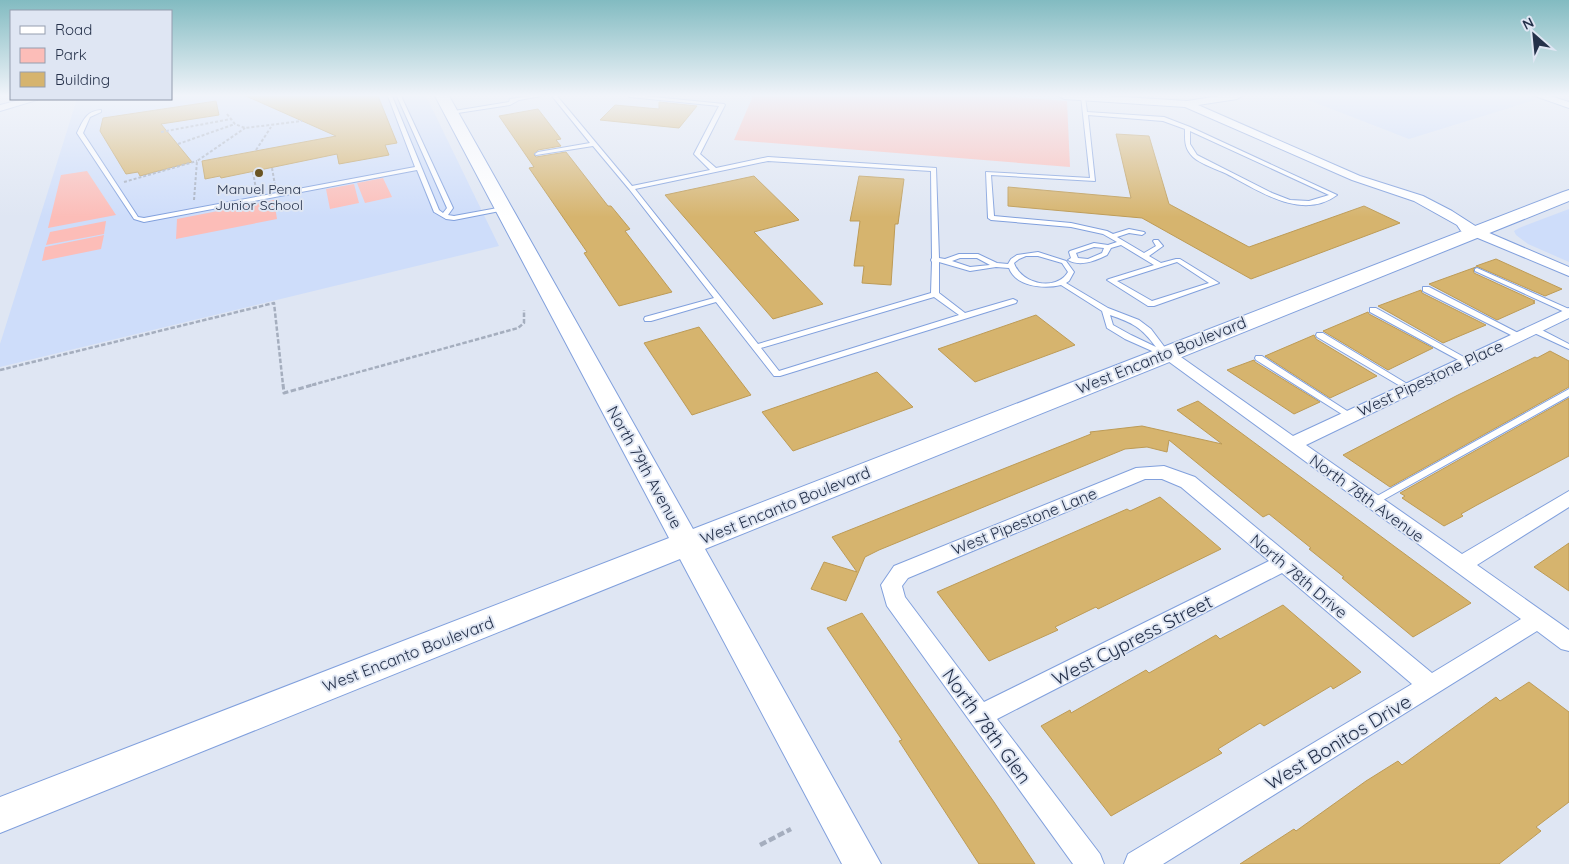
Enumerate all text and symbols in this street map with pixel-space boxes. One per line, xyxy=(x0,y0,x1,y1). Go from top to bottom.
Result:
legend xyxy=(10,10,172,100)
north arrow xyxy=(1509,10,1559,60)
text: N xyxy=(1519,13,1537,34)
text: Road xyxy=(55,20,92,39)
text: Park xyxy=(55,45,87,64)
text: Building xyxy=(55,70,110,89)
marker: Manuel Pena Junior School xyxy=(253,167,265,179)
place label: Manuel Pena Junior School xyxy=(215,180,303,214)
street label: West Encanto Boulevard xyxy=(1073,312,1249,398)
street label: West Pipestone Place xyxy=(1354,335,1506,421)
street label: North 79th Avenue xyxy=(603,402,687,532)
street label: North 78th Avenue xyxy=(1306,450,1428,546)
street label: West Encanto Boulevard xyxy=(697,462,873,548)
street label: West Pipestone Lane xyxy=(948,483,1100,559)
street label: North 78th Drive xyxy=(1246,530,1352,622)
street label: West Cypress Street xyxy=(1048,589,1216,691)
street label: West Encanto Boulevard xyxy=(320,612,496,696)
street label: North 78th Glen xyxy=(937,664,1037,788)
street label: West Bonitos Drive xyxy=(1261,689,1415,795)

